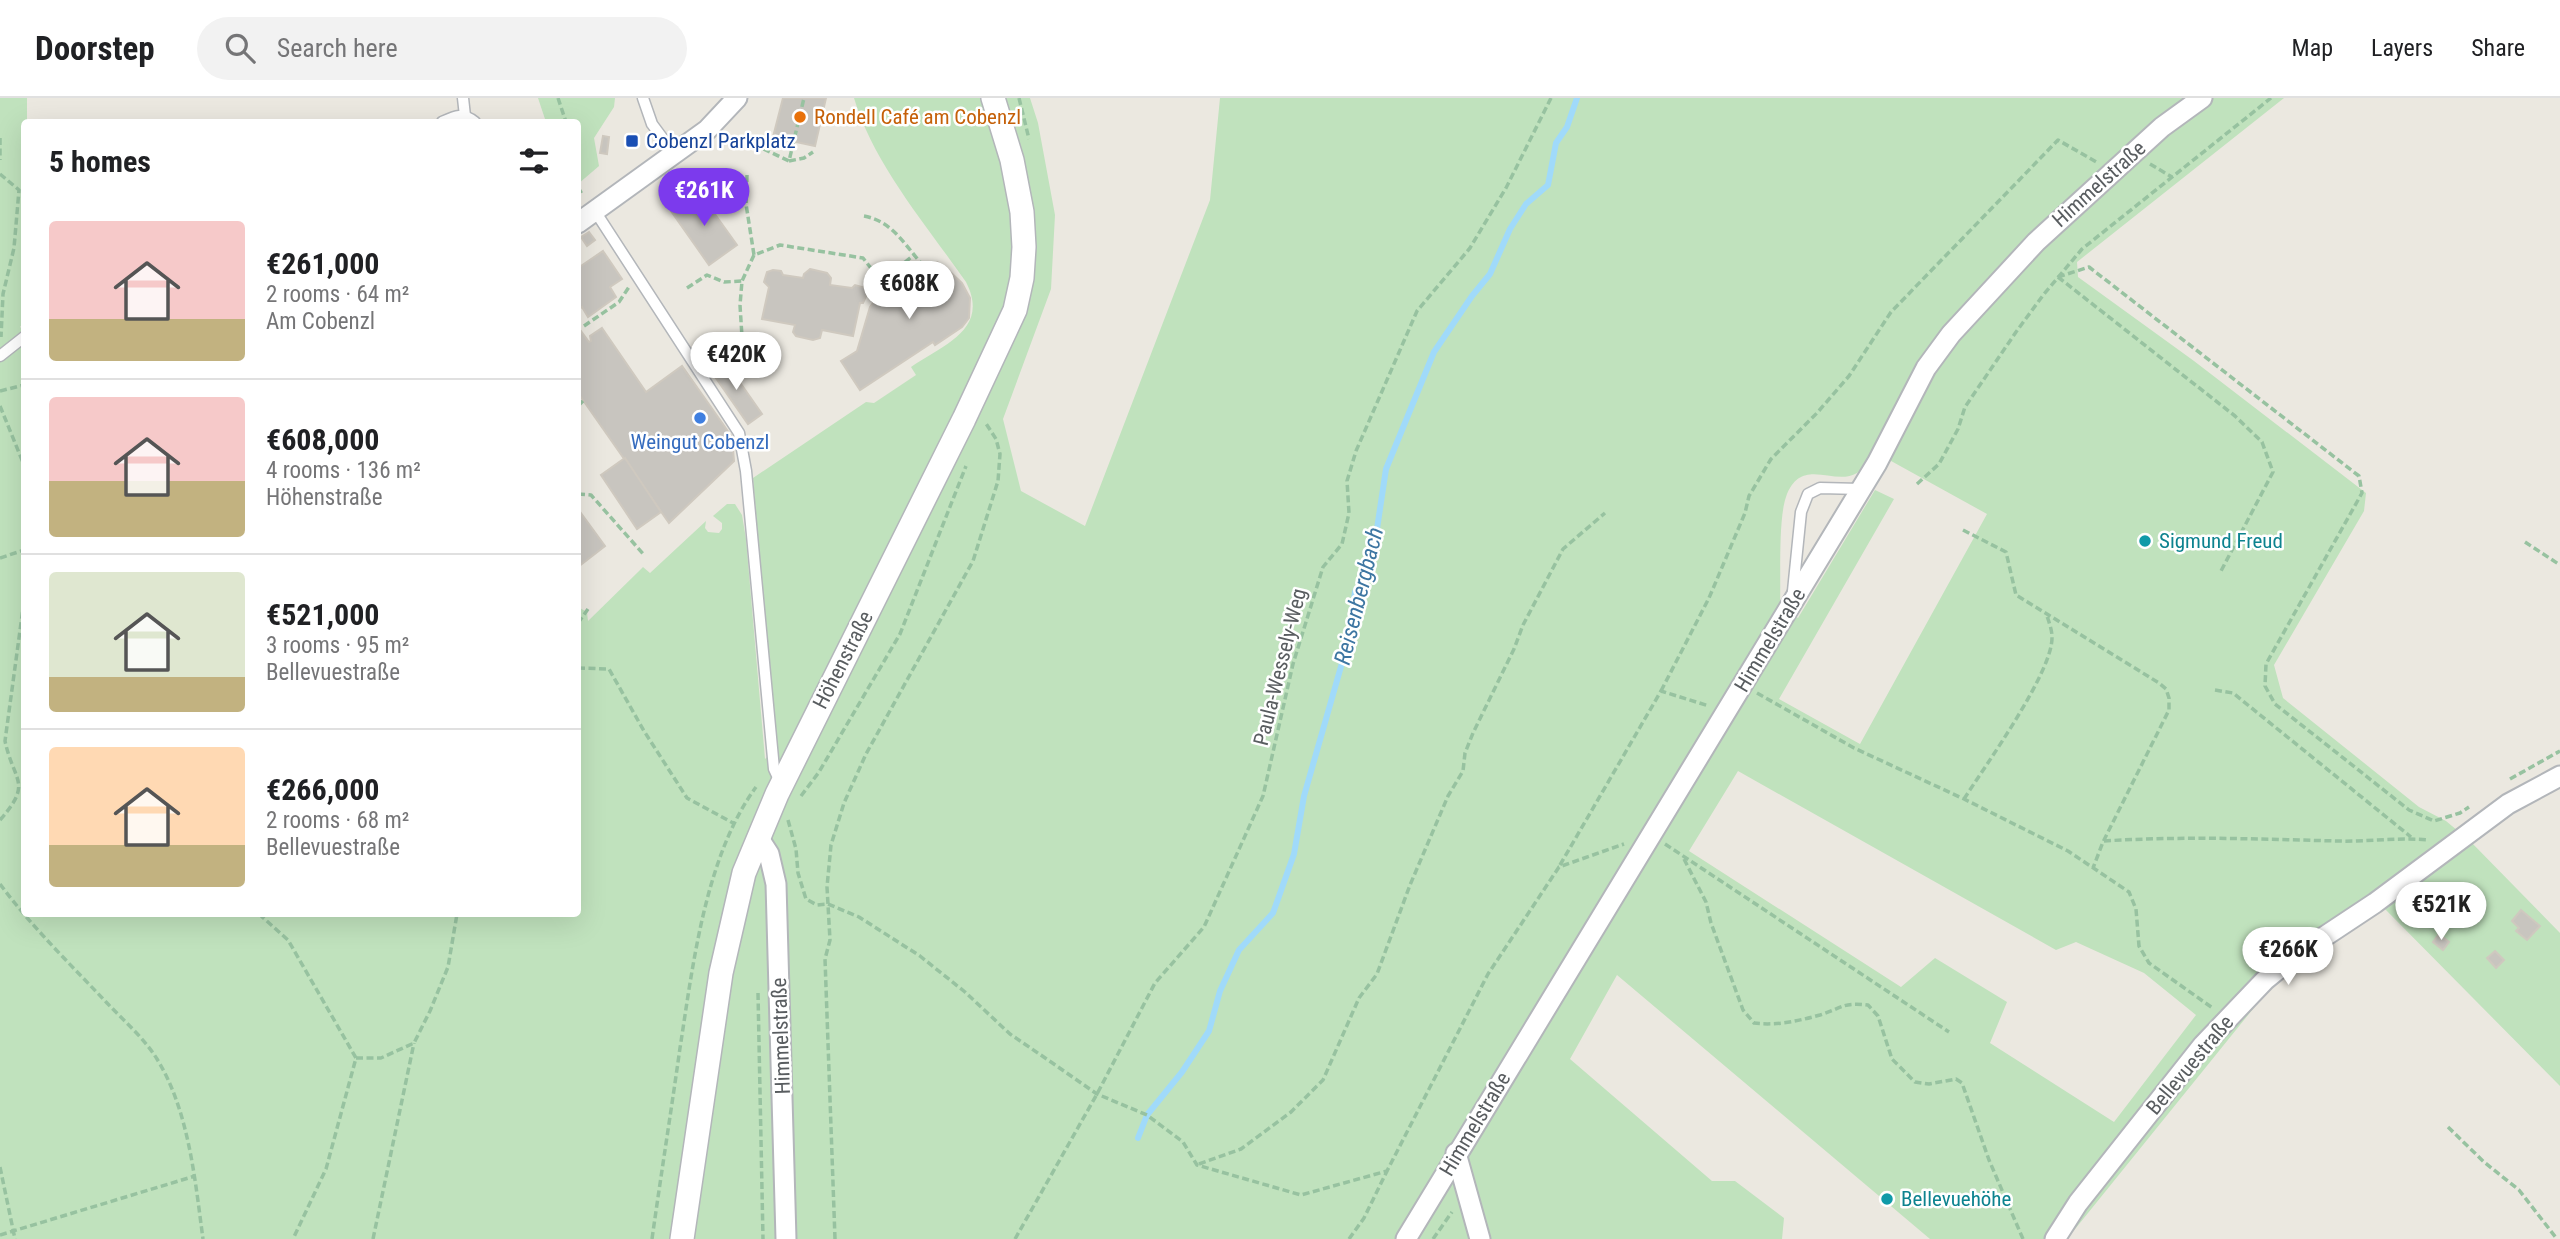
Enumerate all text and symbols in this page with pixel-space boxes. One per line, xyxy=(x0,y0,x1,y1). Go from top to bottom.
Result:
search box xyxy=(197,17,687,80)
text: Doorstep xyxy=(35,29,155,68)
icon: search xyxy=(221,29,259,67)
text: Search here xyxy=(277,33,398,63)
text: Map xyxy=(2292,34,2333,62)
text: Layers xyxy=(2371,34,2433,62)
text: Share xyxy=(2471,34,2525,62)
place label: Rondell Café am Cobenzl xyxy=(814,105,1021,129)
marker: Rondell Café am Cobenzl xyxy=(792,109,808,125)
place label: Cobenzl Parkplatz xyxy=(646,129,796,153)
marker: Cobenzl Parkplatz xyxy=(624,133,640,149)
street label: Himmelstraße xyxy=(2048,136,2151,232)
icon: filters xyxy=(515,142,553,180)
text: 5 homes xyxy=(49,144,151,179)
pin: €261K xyxy=(655,169,753,228)
text: €261K xyxy=(674,177,734,204)
text: €261,000 xyxy=(266,246,379,281)
icon: home xyxy=(105,249,189,333)
pin: €608K xyxy=(860,262,958,321)
text: €608K xyxy=(879,270,939,297)
text: 2 rooms · 64 m² xyxy=(266,281,409,308)
text: Am Cobenzl xyxy=(266,308,375,335)
pin: €420K xyxy=(687,332,785,392)
text: €420K xyxy=(706,341,766,368)
marker: Weingut Cobenzl xyxy=(692,410,708,426)
text: €608,000 xyxy=(266,422,379,457)
icon: home xyxy=(105,425,189,509)
place label: Weingut Cobenzl xyxy=(631,430,769,454)
text: 4 rooms · 136 m² xyxy=(266,457,421,484)
text: Höhenstraße xyxy=(266,484,383,511)
water label: Reisenbergbach xyxy=(1329,524,1389,668)
place label: Sigmund Freud xyxy=(2159,529,2283,553)
marker: Sigmund Freud xyxy=(2137,533,2153,549)
street label: Himmelstraße xyxy=(1730,584,1810,696)
street label: Paula-Wessely-Weg xyxy=(1249,586,1311,748)
text: €521,000 xyxy=(266,597,379,632)
icon: home xyxy=(105,600,189,684)
street label: Höhenstraße xyxy=(808,607,878,713)
text: 3 rooms · 95 m² xyxy=(266,632,409,659)
text: Bellevuestraße xyxy=(266,659,400,686)
text: €266,000 xyxy=(266,772,379,807)
icon: home xyxy=(105,775,189,859)
text: 2 rooms · 68 m² xyxy=(266,807,409,834)
text: Bellevuestraße xyxy=(266,834,400,861)
pin: €521K xyxy=(2392,882,2490,942)
text: €521K xyxy=(2411,891,2471,918)
pin: €266K xyxy=(2239,928,2337,987)
text: €266K xyxy=(2258,936,2318,963)
street label: Himmelstraße xyxy=(767,977,795,1095)
street label: Bellevuestraße xyxy=(2142,1010,2239,1120)
street label: Himmelstraße xyxy=(1435,1068,1515,1180)
place label: Bellevuehöhe xyxy=(1901,1187,2011,1211)
marker: Bellevuehöhe xyxy=(1879,1191,1895,1207)

